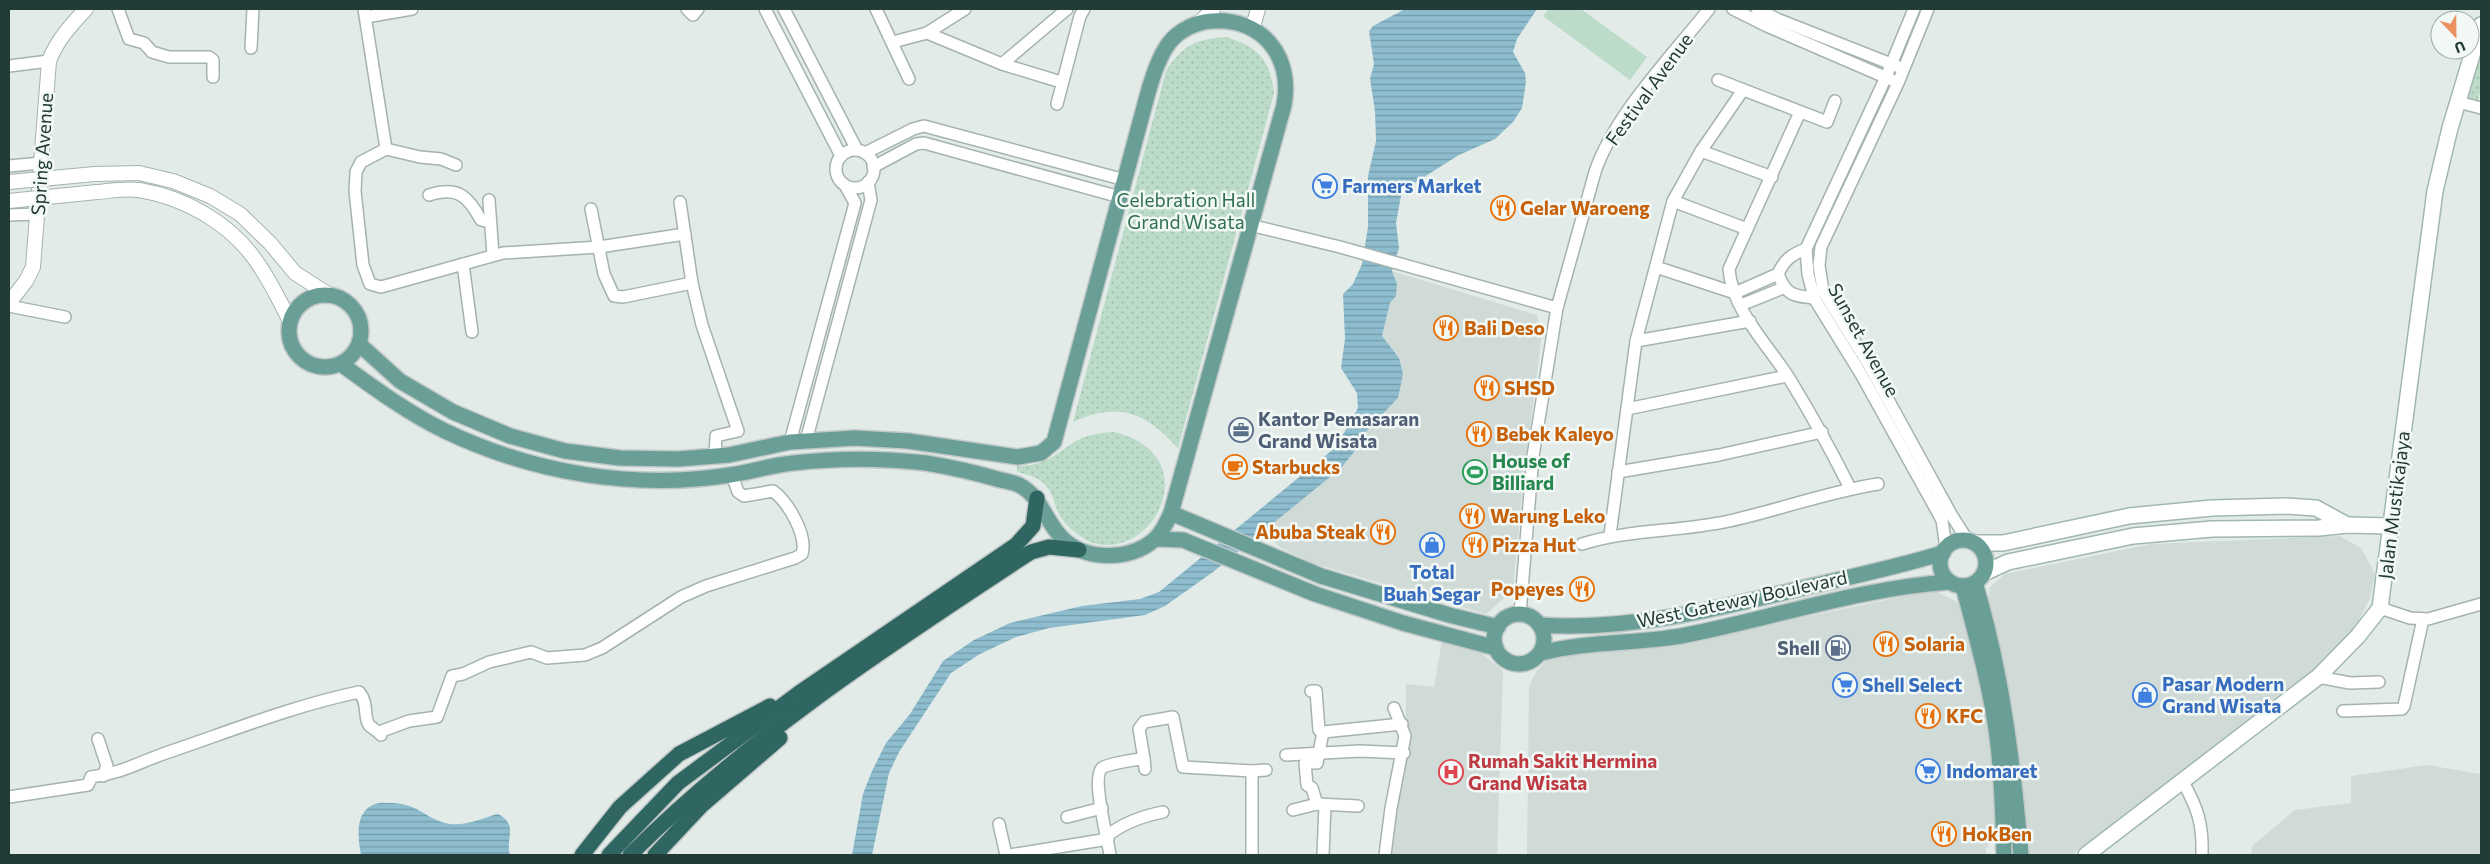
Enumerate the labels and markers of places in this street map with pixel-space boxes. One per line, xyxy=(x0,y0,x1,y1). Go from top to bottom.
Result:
supermarket icon: Farmers Market xyxy=(1312,173,1338,199)
place label: Farmers Market xyxy=(1342,174,1481,197)
restaurant icon: Gelar Waroeng xyxy=(1490,195,1516,221)
place label: Gelar Waroeng xyxy=(1520,196,1650,219)
restaurant icon: Bali Deso xyxy=(1433,315,1459,341)
place label: Bali Deso xyxy=(1464,316,1545,339)
restaurant icon: SHSD xyxy=(1474,375,1500,401)
place label: SHSD xyxy=(1504,376,1555,399)
place label: Kantor Pemasaran Grand Wisata xyxy=(1258,407,1419,452)
office icon: Kantor Pemasaran Grand Wisata xyxy=(1228,417,1254,443)
restaurant icon: Bebek Kaleyo xyxy=(1466,421,1492,447)
place label: Bebek Kaleyo xyxy=(1496,422,1614,445)
place label: House of Billiard xyxy=(1492,449,1570,494)
cafe icon: Starbucks xyxy=(1222,454,1248,480)
place label: Starbucks xyxy=(1252,455,1340,478)
sports icon: House of Billiard xyxy=(1462,459,1488,485)
restaurant icon: Warung Leko xyxy=(1459,503,1485,529)
place label: Warung Leko xyxy=(1490,504,1605,527)
restaurant icon: Abuba Steak xyxy=(1370,519,1396,545)
place label: Abuba Steak xyxy=(1255,520,1366,543)
shop icon: Total Buah Segar xyxy=(1419,532,1445,558)
restaurant icon: Pizza Hut xyxy=(1462,532,1488,558)
place label: Pizza Hut xyxy=(1492,533,1576,556)
place label: Total Buah Segar xyxy=(1383,560,1481,605)
restaurant icon: Popeyes xyxy=(1569,576,1595,602)
place label: Popeyes xyxy=(1491,577,1564,600)
restaurant icon: Solaria xyxy=(1873,631,1899,657)
place label: Solaria xyxy=(1904,632,1965,655)
fuel station icon: Shell xyxy=(1825,635,1851,661)
place label: Shell xyxy=(1777,636,1820,659)
supermarket icon: Shell Select xyxy=(1832,672,1858,698)
place label: Pasar Modern Grand Wisata xyxy=(2162,672,2284,717)
place label: Shell Select xyxy=(1862,673,1962,696)
shop icon: Pasar Modern Grand Wisata xyxy=(2132,682,2158,708)
restaurant icon: KFC xyxy=(1915,703,1941,729)
place label: KFC xyxy=(1946,704,1983,727)
place label: Rumah Sakit Hermina Grand Wisata xyxy=(1468,749,1657,794)
supermarket icon: Indomaret xyxy=(1915,758,1941,784)
hospital icon: Rumah Sakit Hermina Grand Wisata xyxy=(1438,759,1464,785)
place label: Indomaret xyxy=(1946,759,2038,782)
restaurant icon: HokBen xyxy=(1931,821,1957,847)
place label: HokBen xyxy=(1962,822,2032,845)

